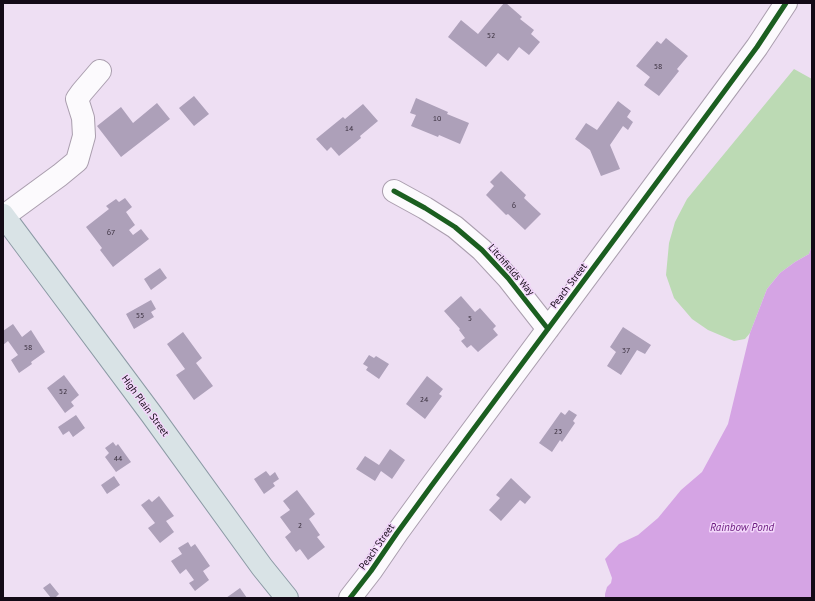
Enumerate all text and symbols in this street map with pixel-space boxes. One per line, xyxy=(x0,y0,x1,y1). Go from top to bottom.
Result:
house number: 52 xyxy=(487,31,495,41)
house number: 58 xyxy=(654,62,662,72)
house number: 10 xyxy=(433,114,441,124)
house number: 14 xyxy=(345,124,353,134)
house number: 6 xyxy=(512,201,516,211)
house number: 67 xyxy=(107,228,115,238)
street label: Litchfields Way xyxy=(485,242,537,298)
street label: Peach Street xyxy=(548,261,590,311)
house number: 55 xyxy=(136,311,144,321)
house number: 5 xyxy=(468,314,472,324)
house number: 58 xyxy=(24,343,32,353)
house number: 37 xyxy=(622,346,630,356)
street label: High Plain Street xyxy=(119,373,171,439)
house number: 52 xyxy=(59,387,67,397)
house number: 24 xyxy=(420,395,428,405)
house number: 23 xyxy=(554,427,562,437)
house number: 44 xyxy=(114,454,122,464)
house number: 2 xyxy=(298,521,302,531)
water label: Rainbow Pond xyxy=(710,521,774,535)
street label: Peach Street xyxy=(357,522,397,572)

